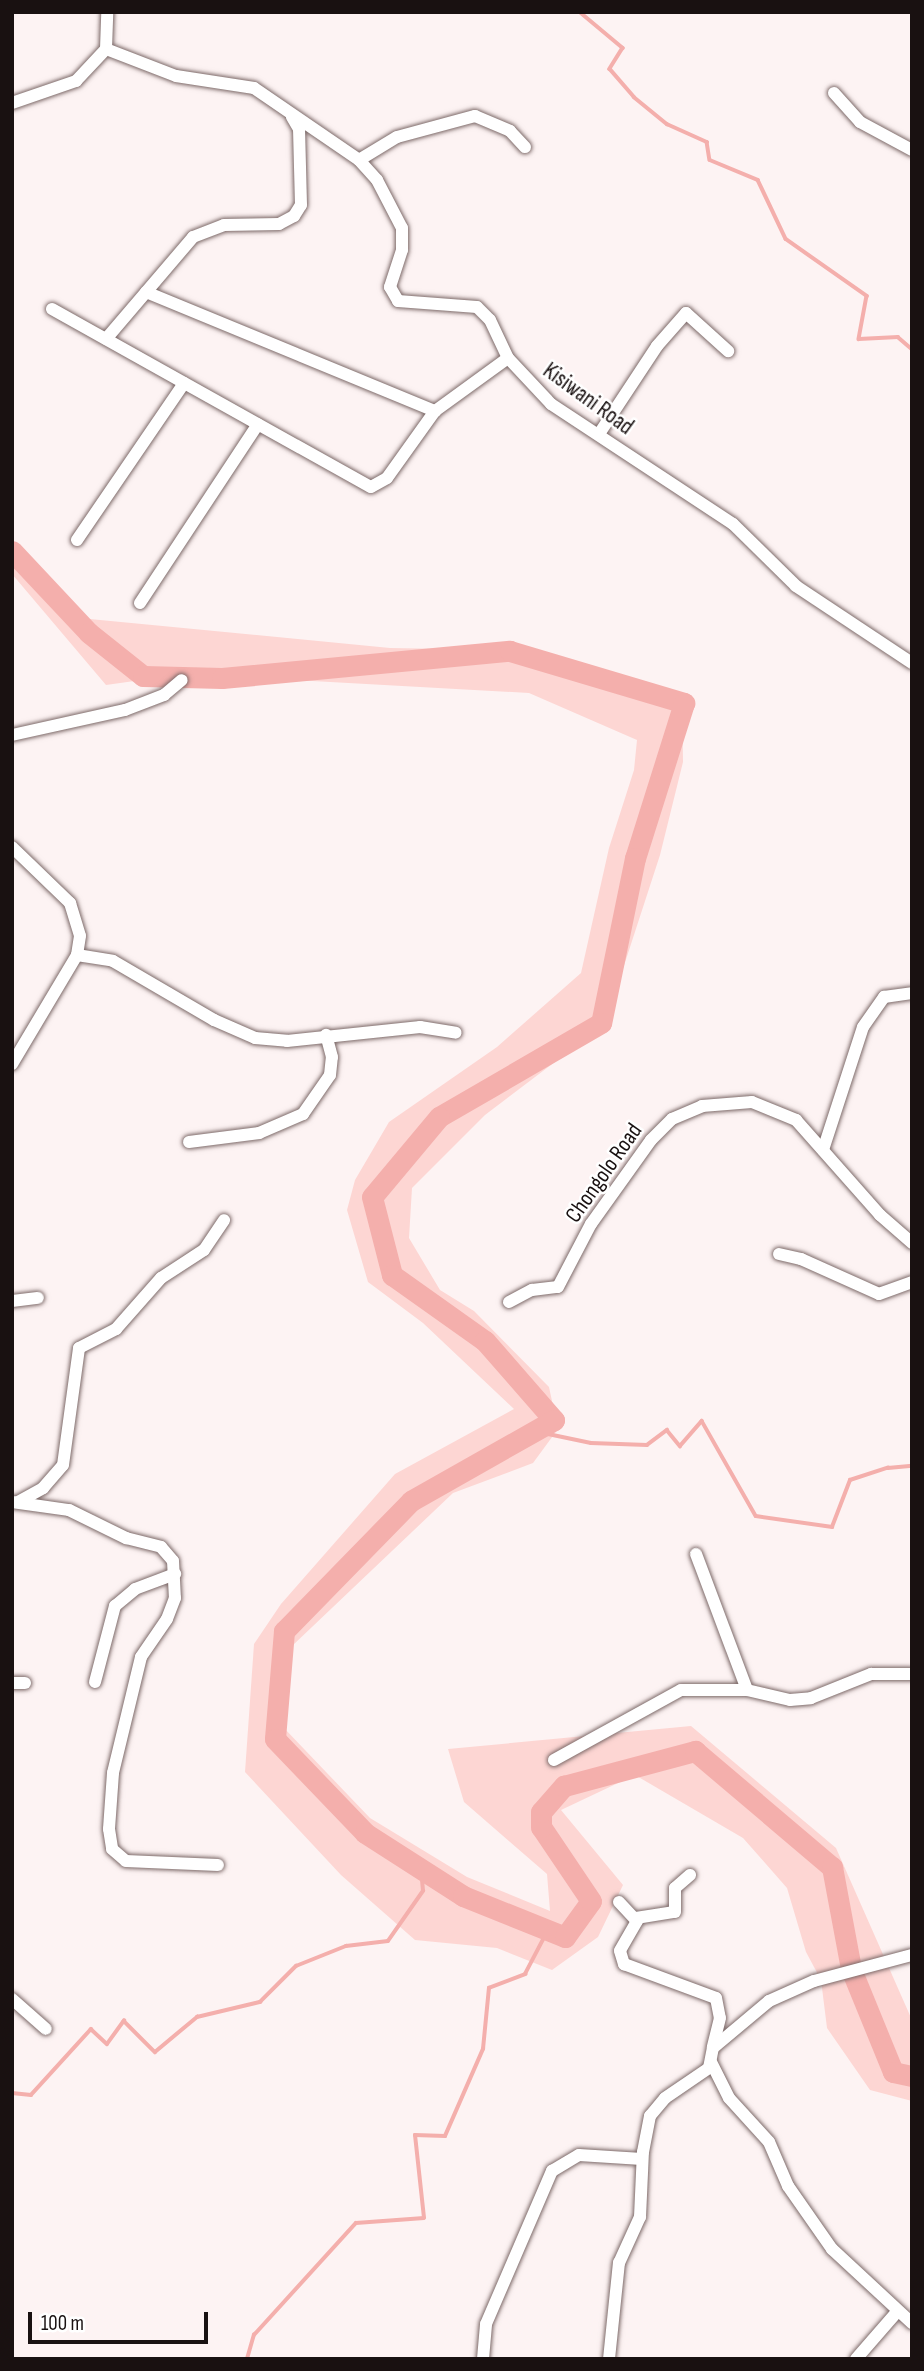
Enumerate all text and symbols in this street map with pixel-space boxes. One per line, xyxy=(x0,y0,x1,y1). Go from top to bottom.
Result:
street label: Kisiwani Road xyxy=(537,357,639,441)
street label: Chongolo Road xyxy=(560,1118,648,1228)
scale bar xyxy=(32,2298,212,2342)
text: 100 m xyxy=(41,2311,84,2336)

